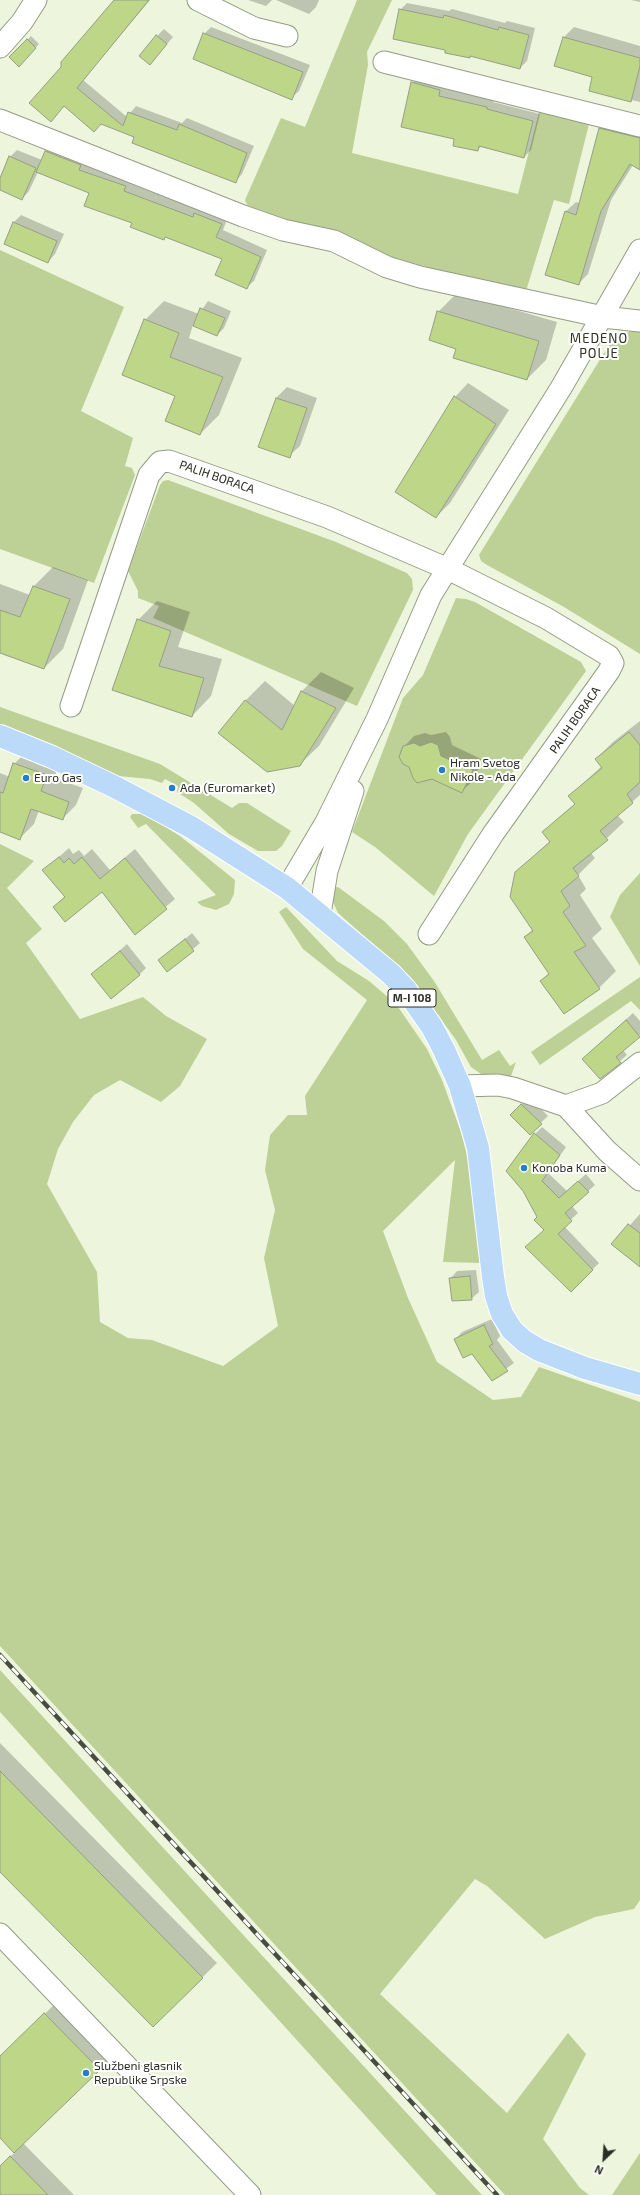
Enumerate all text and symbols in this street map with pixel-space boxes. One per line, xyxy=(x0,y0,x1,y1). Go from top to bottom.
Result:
district label: MEDENO POLJE xyxy=(570,331,628,362)
street label: PALIH BORACA xyxy=(177,457,257,497)
street label: PALIH BORACA xyxy=(547,684,603,756)
place label: Hram Svetog Nikole - Ada xyxy=(450,756,520,784)
marker: Hram Svetog Nikole - Ada xyxy=(437,765,447,775)
place label: Euro Gas xyxy=(34,771,82,785)
marker: Euro Gas xyxy=(21,773,31,783)
place label: Ada (Euromarket) xyxy=(180,781,275,795)
marker: Ada (Euromarket) xyxy=(167,783,177,793)
road number: M-I 108 xyxy=(388,989,436,1007)
place label: Konoba Kuma xyxy=(532,1161,607,1175)
marker: Konoba Kuma xyxy=(519,1163,529,1173)
place label: Službeni glasnik Republike Srpske xyxy=(94,2059,187,2087)
marker: Službeni glasnik Republike Srpske xyxy=(81,2068,91,2078)
north arrow xyxy=(584,2139,624,2179)
text: N xyxy=(592,2163,605,2178)

